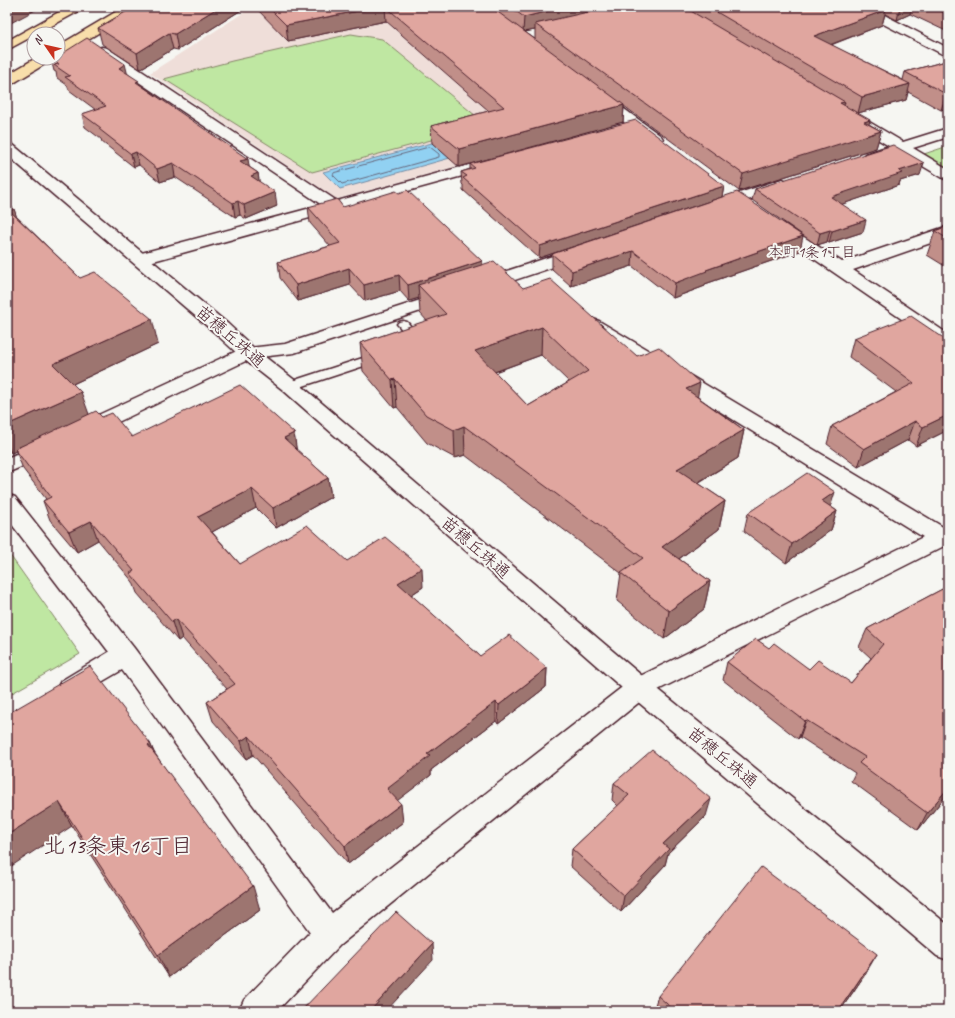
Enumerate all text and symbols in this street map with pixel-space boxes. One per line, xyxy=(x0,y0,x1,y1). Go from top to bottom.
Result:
north arrow xyxy=(26,26,66,66)
text: N xyxy=(30,32,47,47)
district label: 本町1条1丁目 xyxy=(768,243,856,262)
street label: 苗穂丘珠通 xyxy=(192,301,270,372)
street label: 苗穂丘珠通 xyxy=(437,512,515,583)
street label: 苗穂丘珠通 xyxy=(683,722,762,793)
district label: 北13条東16丁目 xyxy=(43,832,193,860)

